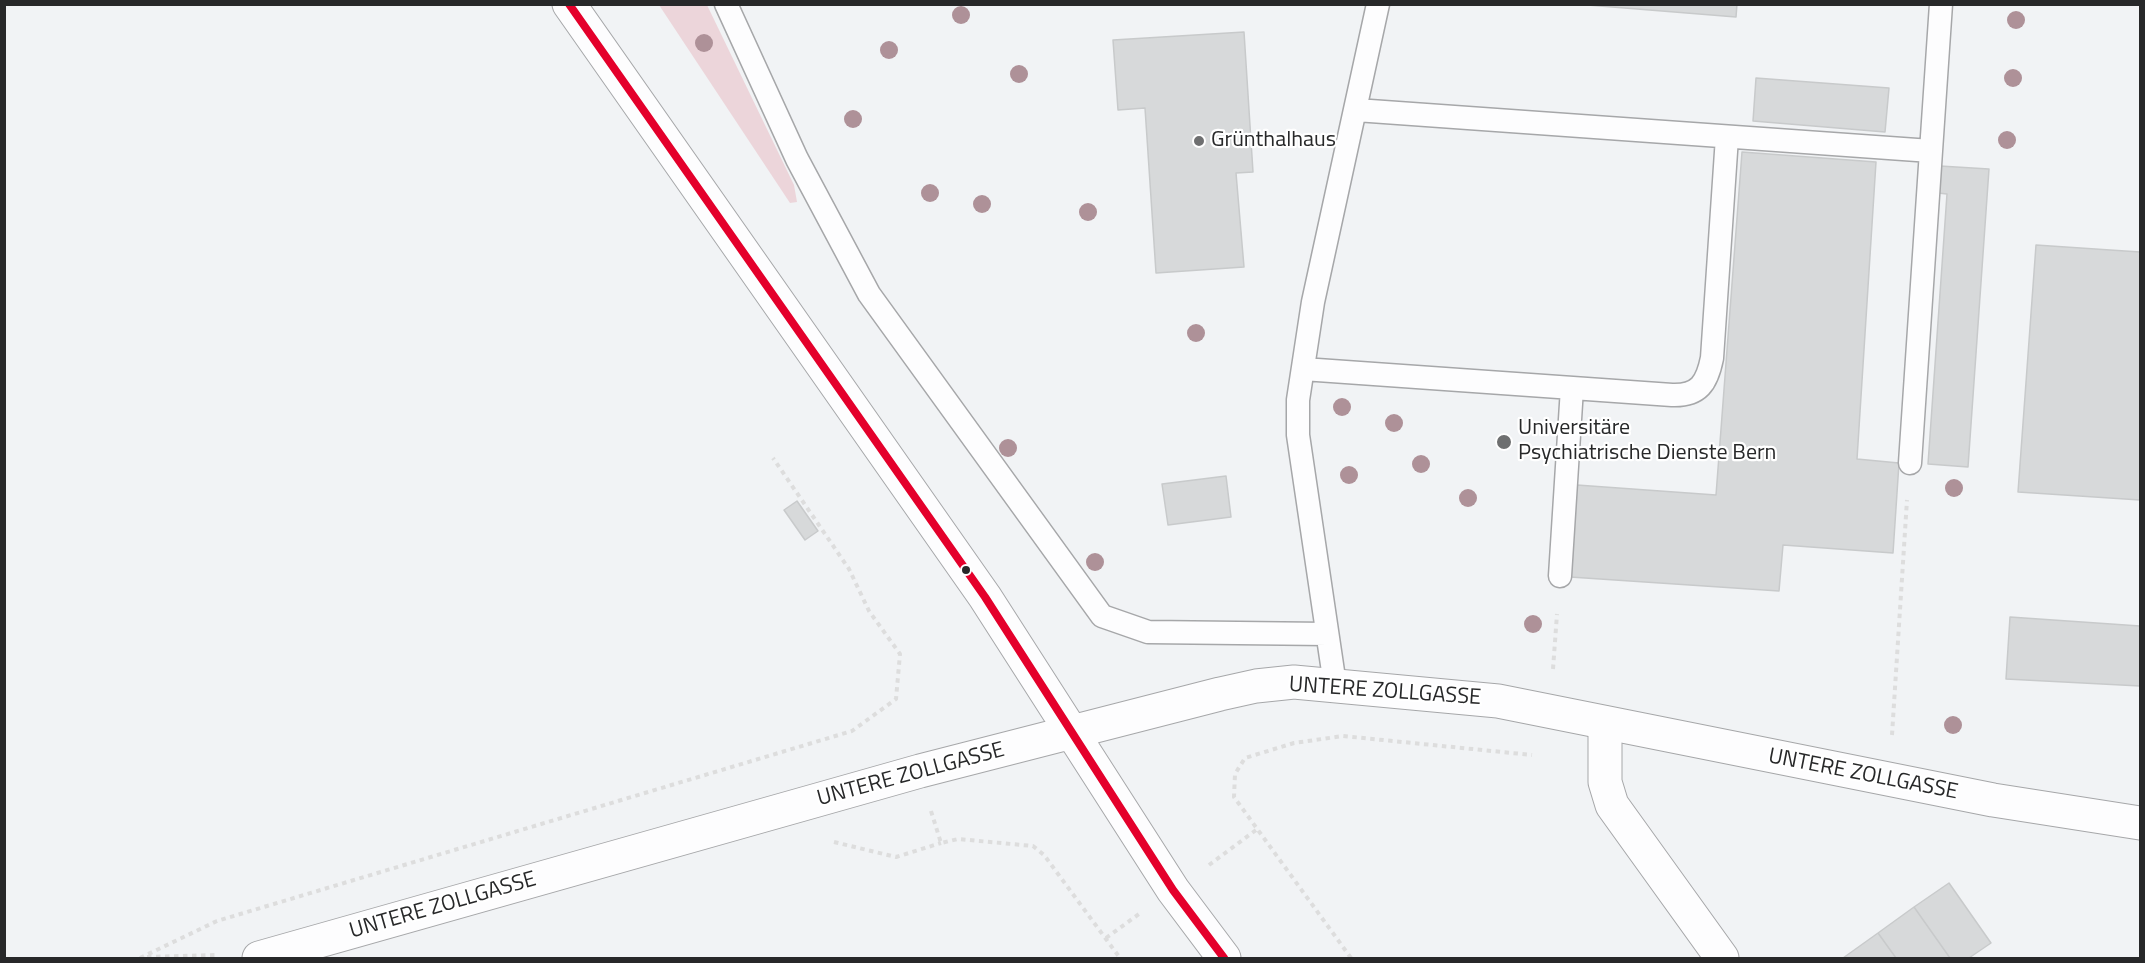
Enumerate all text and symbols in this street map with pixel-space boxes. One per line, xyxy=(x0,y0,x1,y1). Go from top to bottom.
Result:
place label: Grünthalhaus xyxy=(1211,128,1336,154)
marker: Grünthalhaus xyxy=(1192,134,1206,148)
place label: Universitäre Psychiatrische Dienste Bern xyxy=(1518,416,1776,468)
marker: Universitäre Psychiatrische Dienste Bern xyxy=(1495,433,1513,451)
unlabelled marker xyxy=(960,564,972,576)
street label: UNTERE ZOLLGASSE xyxy=(1288,672,1482,712)
street label: UNTERE ZOLLGASSE xyxy=(815,737,1007,813)
street label: UNTERE ZOLLGASSE xyxy=(1766,744,1960,806)
street label: UNTERE ZOLLGASSE xyxy=(347,867,539,945)

